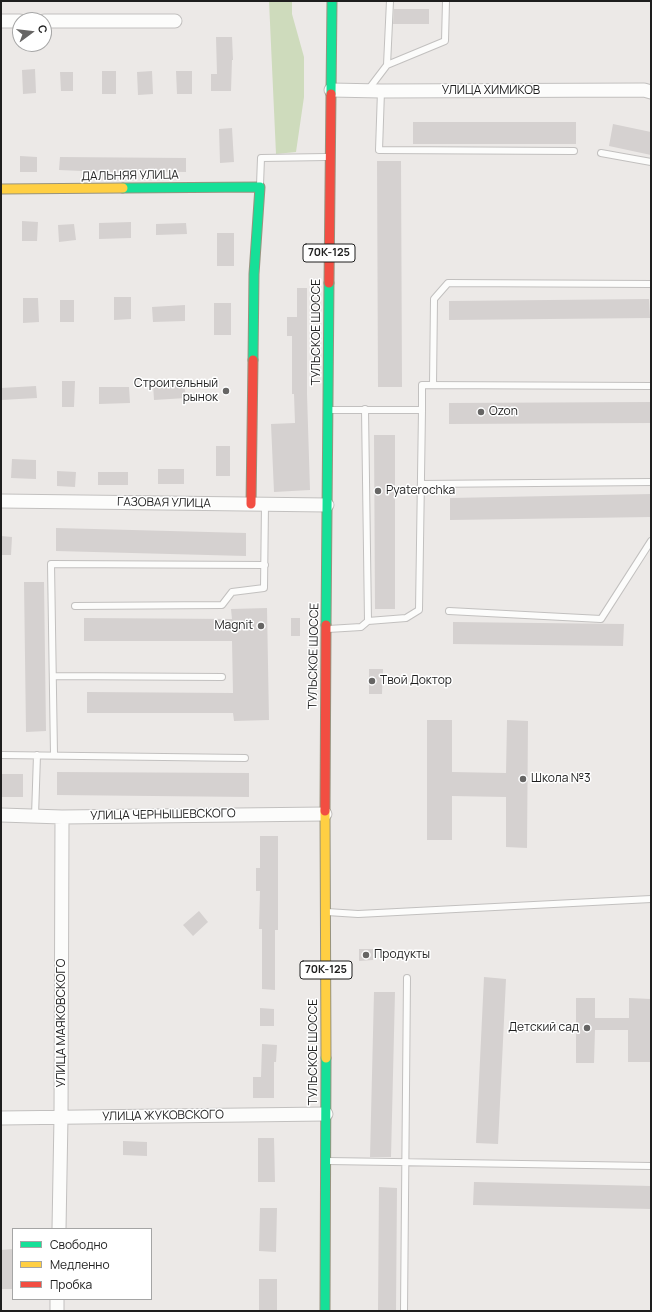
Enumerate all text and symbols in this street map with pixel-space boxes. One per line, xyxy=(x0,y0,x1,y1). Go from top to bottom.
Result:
north arrow xyxy=(12,12,52,52)
text: С xyxy=(35,23,51,35)
street label: УЛИЦА ХИМИКОВ xyxy=(442,84,540,98)
street label: ДАЛЬНЯЯ УЛИЦА xyxy=(81,168,179,184)
road number: 70К-125 xyxy=(303,244,355,262)
street label: ТУЛЬСКОЕ ШОССЕ xyxy=(310,279,324,385)
place label: Строительный рынок xyxy=(134,377,218,405)
marker: Строительный рынок xyxy=(221,386,231,396)
place label: Ozon xyxy=(489,405,518,419)
marker: Ozon xyxy=(476,407,486,417)
place label: Pyaterochka xyxy=(386,484,455,498)
marker: Pyaterochka xyxy=(373,486,383,496)
street label: ГАЗОВАЯ УЛИЦА xyxy=(117,495,211,511)
street label: ТУЛЬСКОЕ ШОССЕ xyxy=(306,603,322,709)
place label: Magnit xyxy=(214,619,253,633)
marker: Magnit xyxy=(256,621,266,631)
place label: Твой Доктор xyxy=(380,674,452,688)
marker: Твой Доктор xyxy=(367,676,377,686)
place label: Школа №3 xyxy=(531,772,591,786)
marker: Школа №3 xyxy=(518,774,528,784)
street label: УЛИЦА ЧЕРНЫШЕВСКОГО xyxy=(90,807,236,823)
place label: Продукты xyxy=(374,948,430,962)
marker: Продукты xyxy=(361,950,371,960)
street label: УЛИЦА МАЯКОВСКОГО xyxy=(55,959,69,1087)
road number: 70К-125 xyxy=(300,961,352,979)
street label: ТУЛЬСКОЕ ШОССЕ xyxy=(307,999,321,1105)
place label: Детский сад xyxy=(508,1021,579,1035)
marker: Детский сад xyxy=(582,1023,592,1033)
street label: УЛИЦА ЖУКОВСКОГО xyxy=(102,1108,224,1124)
legend xyxy=(12,1228,152,1300)
text: Свободно xyxy=(50,1236,108,1253)
text: Медленно xyxy=(50,1256,110,1273)
text: Пробка xyxy=(50,1276,92,1293)

